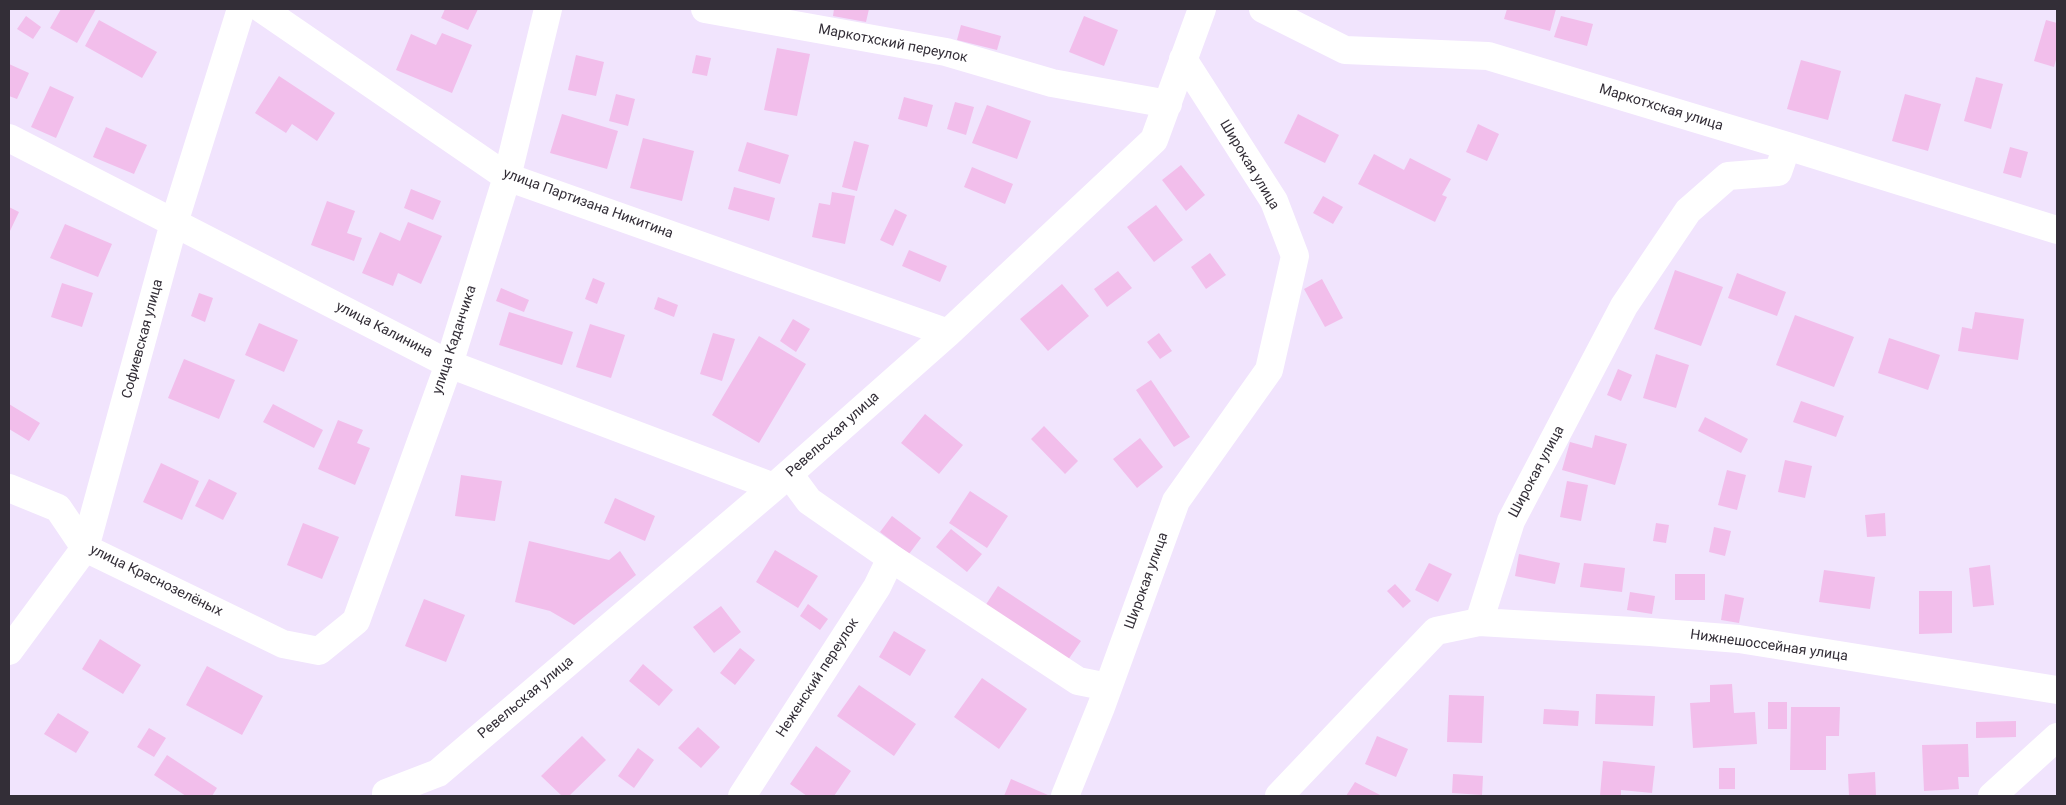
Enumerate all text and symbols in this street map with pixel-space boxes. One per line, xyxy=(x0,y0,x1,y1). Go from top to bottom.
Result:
street label: Маркотхский переулок xyxy=(817,21,969,67)
street label: Маркотхская улица xyxy=(1597,81,1725,135)
street label: Широкая улица xyxy=(1216,117,1282,213)
street label: улица Партизана Никитина xyxy=(501,165,675,243)
street label: Софиевская улица xyxy=(119,277,167,401)
street label: улица Каданчика xyxy=(429,283,481,397)
street label: улица Калинина xyxy=(333,298,435,362)
street label: Ревельская улица xyxy=(783,389,883,481)
street label: Широкая улица xyxy=(1506,423,1568,521)
street label: Широкая улица xyxy=(1122,530,1172,632)
street label: улица Краснозелёных xyxy=(87,542,225,620)
street label: Неженский переулок xyxy=(773,615,863,741)
street label: Нижнешоссейная улица xyxy=(1689,627,1849,665)
street label: Ревельская улица xyxy=(475,653,577,743)

